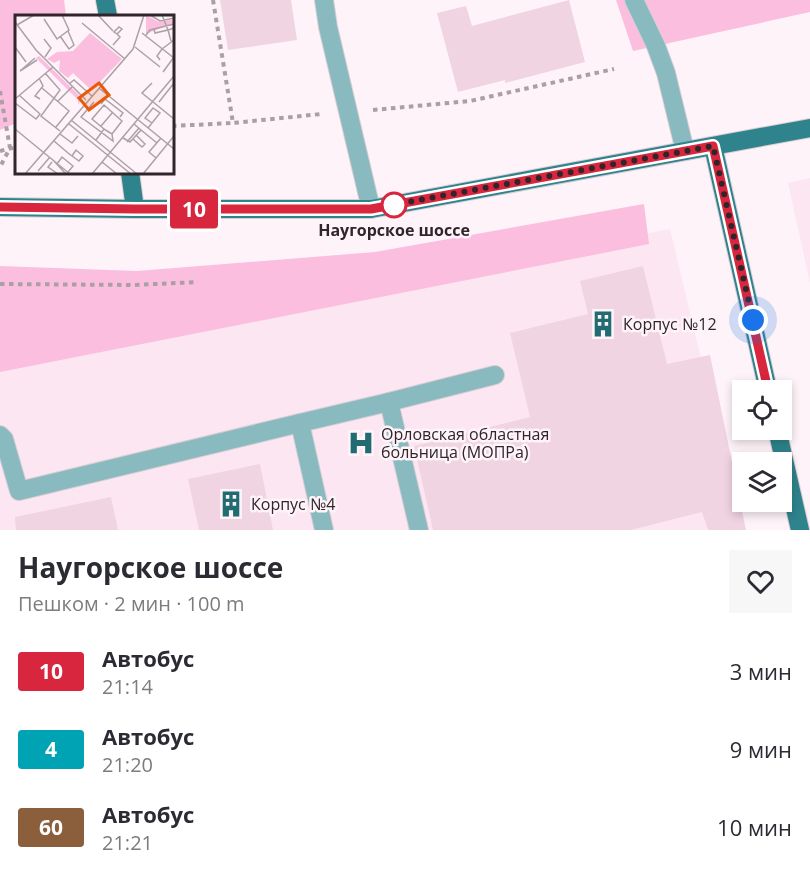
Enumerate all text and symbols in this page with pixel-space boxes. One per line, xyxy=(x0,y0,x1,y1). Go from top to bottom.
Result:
inset map xyxy=(15,15,174,174)
line badge: 10 xyxy=(167,190,221,228)
marker: Наугорское шоссе xyxy=(381,192,407,218)
text: 10 xyxy=(182,195,206,223)
place label: Наугорское шоссе xyxy=(318,219,470,241)
your location xyxy=(738,305,768,335)
building icon: Корпус №12 xyxy=(588,309,618,339)
place label: Корпус №12 xyxy=(623,313,717,335)
map controls xyxy=(732,380,792,512)
button: locate xyxy=(732,380,792,440)
place label: Орловская областная больница (МОПРа) xyxy=(381,423,549,463)
hospital icon: Орловская областная больница (МОПРа) xyxy=(346,428,376,458)
button: layers xyxy=(732,452,792,512)
building icon: Корпус №4 xyxy=(216,489,246,519)
place label: Корпус №4 xyxy=(251,493,335,515)
text: Наугорское шоссе xyxy=(18,548,283,586)
button: heart xyxy=(729,550,792,613)
text: Пешком · 2 мин · 100 m xyxy=(18,590,245,617)
text: Автобус xyxy=(102,643,194,673)
text: 3 мин xyxy=(730,656,792,686)
text: 10 xyxy=(39,657,63,685)
text: 21:14 xyxy=(102,673,153,700)
text: Автобус xyxy=(102,721,194,751)
text: 9 мин xyxy=(730,734,792,764)
text: 4 xyxy=(45,735,57,763)
text: 21:20 xyxy=(102,751,153,778)
text: Автобус xyxy=(102,799,194,829)
text: 10 мин xyxy=(717,812,792,842)
text: 60 xyxy=(39,813,63,841)
text: 21:21 xyxy=(102,829,153,856)

